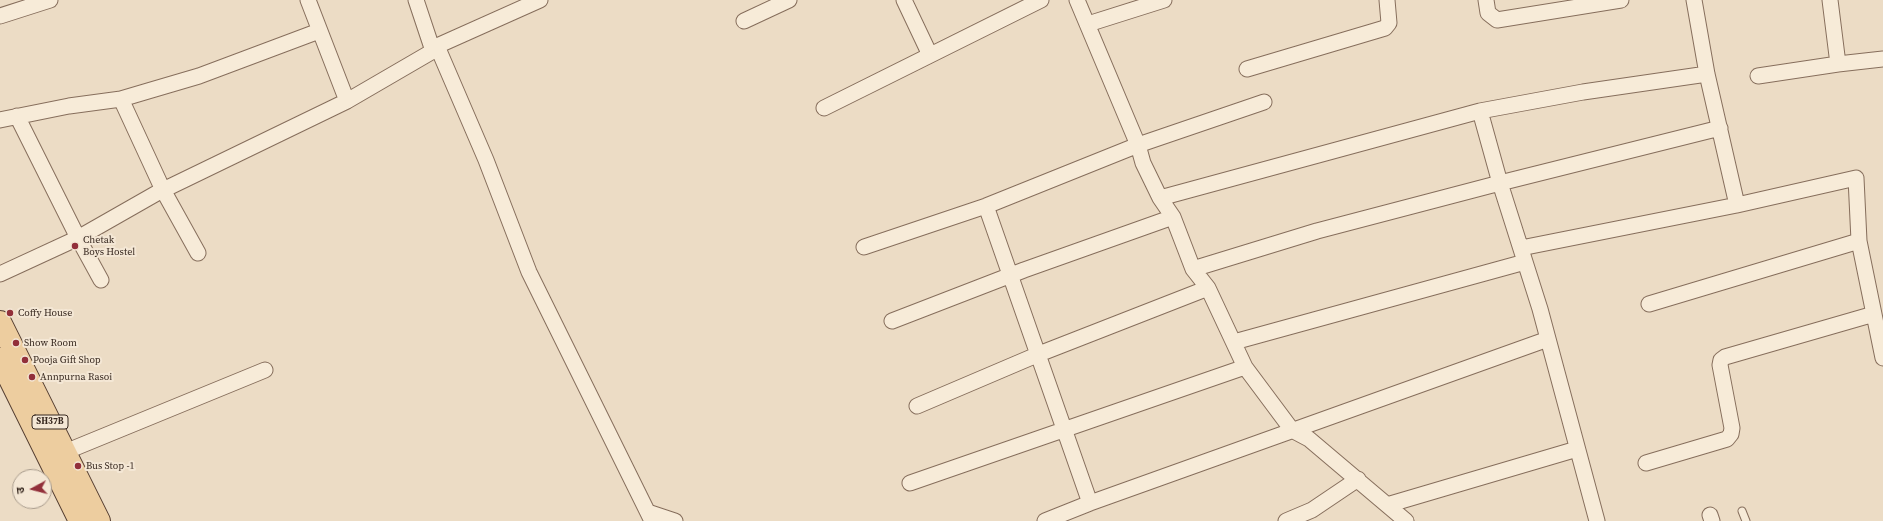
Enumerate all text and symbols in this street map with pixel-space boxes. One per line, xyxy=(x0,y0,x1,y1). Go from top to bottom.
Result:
place label: Chetak Boys Hostel xyxy=(83,234,135,258)
marker: Chetak Boys Hostel xyxy=(70,241,80,251)
place label: Coffy House xyxy=(18,307,72,319)
marker: Coffy House xyxy=(5,308,15,318)
place label: Show Room xyxy=(24,337,77,349)
marker: Show Room xyxy=(11,338,21,348)
place label: Pooja Gift Shop xyxy=(33,354,101,366)
marker: Pooja Gift Shop xyxy=(20,355,30,365)
place label: Annpurna Rasoi xyxy=(40,371,112,383)
marker: Annpurna Rasoi xyxy=(27,372,37,382)
road number: SH37B xyxy=(32,415,68,429)
place label: Bus Stop -1 xyxy=(86,460,135,472)
marker: Bus Stop -1 xyxy=(73,461,83,471)
north arrow xyxy=(12,469,52,509)
text: उ xyxy=(13,486,28,495)

